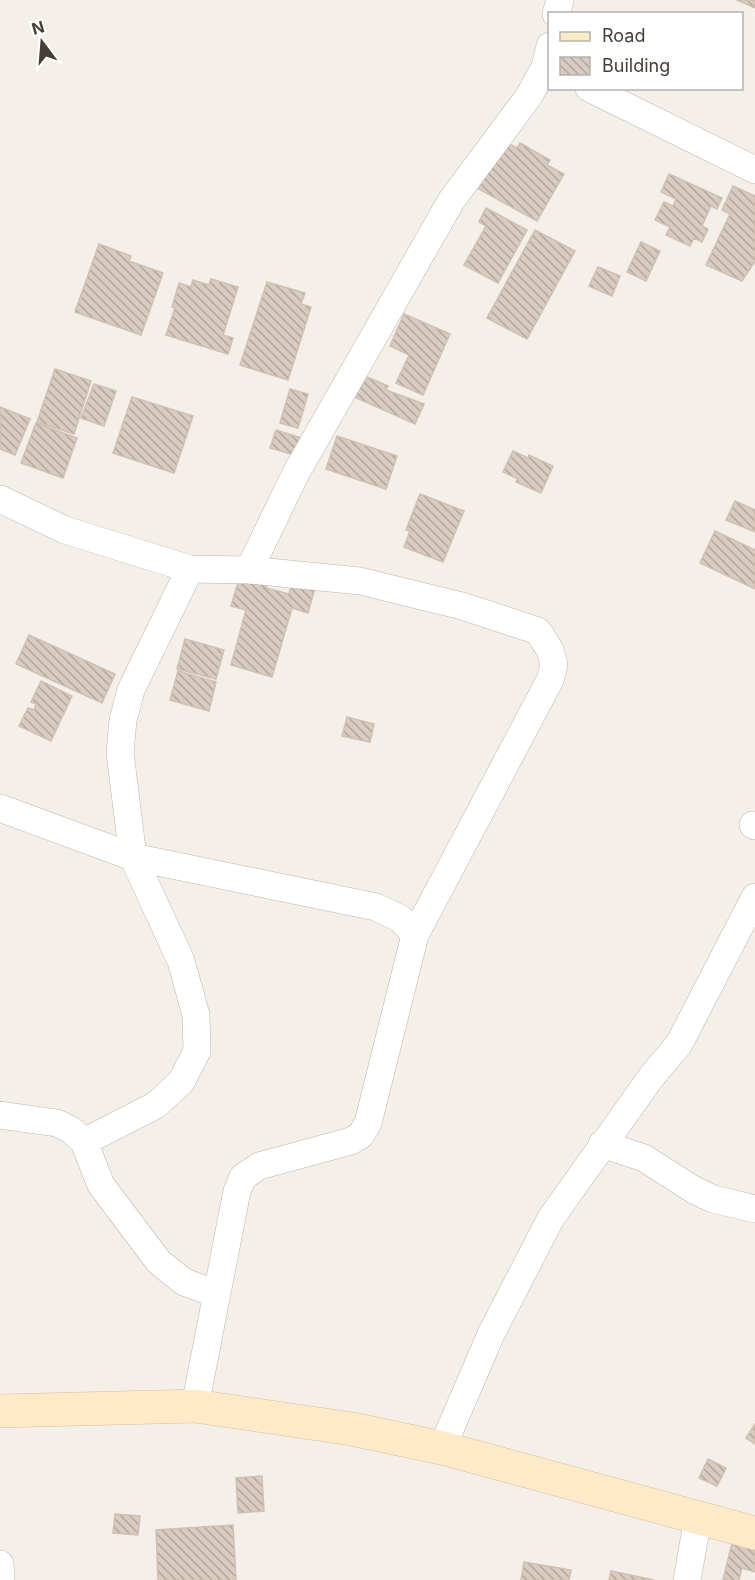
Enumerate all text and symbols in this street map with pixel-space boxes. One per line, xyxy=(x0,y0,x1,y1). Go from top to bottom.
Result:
north arrow xyxy=(12,12,72,72)
legend xyxy=(548,12,743,90)
text: N xyxy=(29,16,46,39)
text: Road xyxy=(602,25,645,46)
text: Building xyxy=(602,55,670,76)

